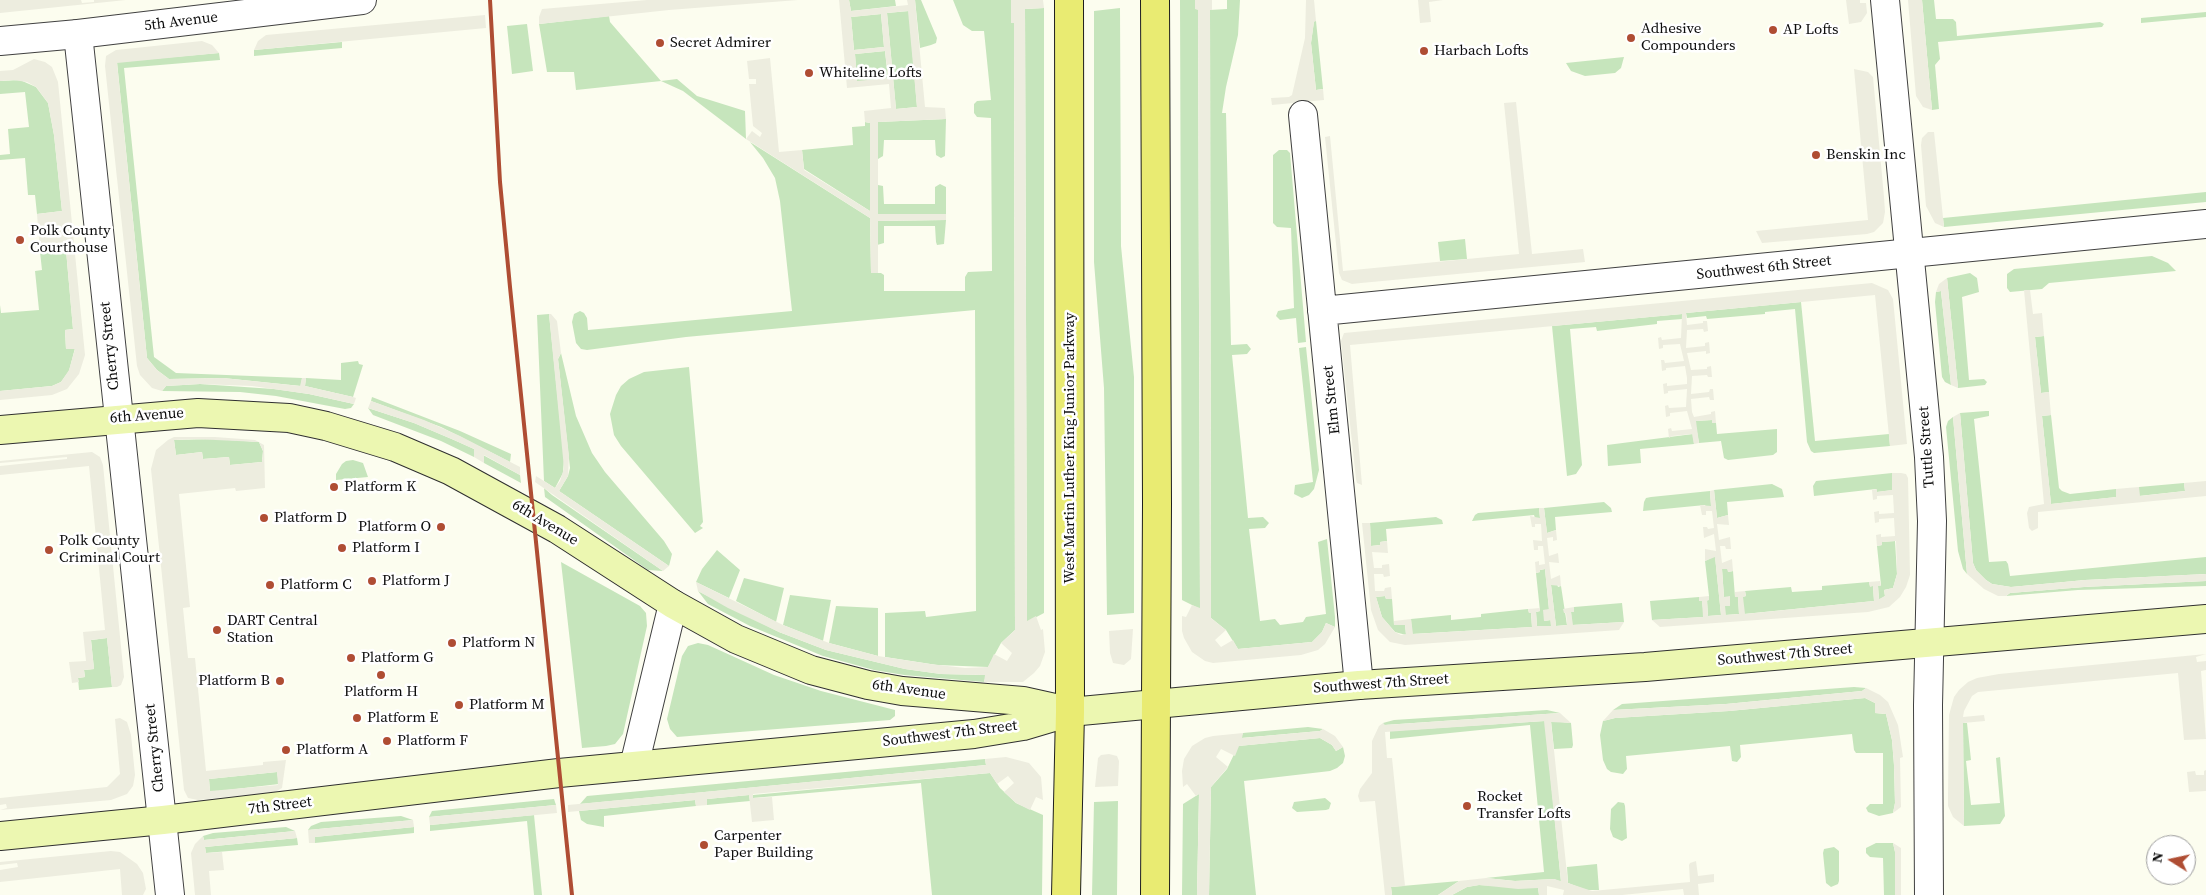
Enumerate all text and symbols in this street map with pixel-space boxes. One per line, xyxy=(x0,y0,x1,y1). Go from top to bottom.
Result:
street label: 5th Avenue xyxy=(143,9,219,35)
place label: Adhesive Compounders xyxy=(1641,20,1736,55)
place label: AP Lofts xyxy=(1783,21,1838,39)
marker: AP Lofts xyxy=(1767,24,1779,36)
marker: Adhesive Compounders xyxy=(1625,32,1637,44)
place label: Secret Admirer xyxy=(670,34,771,52)
marker: Secret Admirer xyxy=(654,37,666,49)
place label: Harbach Lofts xyxy=(1434,42,1529,60)
marker: Harbach Lofts xyxy=(1418,45,1430,57)
place label: Whiteline Lofts xyxy=(819,64,922,82)
marker: Whiteline Lofts xyxy=(803,67,815,79)
place label: Benskin Inc xyxy=(1826,146,1906,164)
marker: Benskin Inc xyxy=(1810,149,1822,161)
place label: Polk County Courthouse xyxy=(30,222,111,257)
marker: Polk County Courthouse xyxy=(14,234,26,246)
street label: Southwest 6th Street xyxy=(1696,252,1832,284)
street label: Cherry Street xyxy=(96,301,124,391)
street label: West Martin Luther King Junior Parkway xyxy=(1061,312,1079,584)
street label: Elm Street xyxy=(1319,365,1345,435)
street label: 6th Avenue xyxy=(109,404,185,428)
street label: Tuttle Street xyxy=(1915,406,1939,488)
place label: Platform K xyxy=(344,478,416,496)
marker: Platform K xyxy=(328,481,340,493)
street label: 6th Avenue xyxy=(509,496,581,550)
place label: Platform D xyxy=(274,509,347,527)
marker: Platform D xyxy=(258,512,270,524)
place label: Platform O xyxy=(358,518,431,536)
marker: Platform O xyxy=(435,521,447,533)
place label: Polk County Criminal Court xyxy=(59,532,160,567)
place label: Platform I xyxy=(352,539,420,557)
marker: Platform I xyxy=(336,542,348,554)
marker: Polk County Criminal Court xyxy=(43,544,55,556)
place label: Platform J xyxy=(382,572,450,590)
marker: Platform J xyxy=(366,575,378,587)
place label: Platform C xyxy=(280,576,352,594)
marker: Platform C xyxy=(264,579,276,591)
place label: DART Central Station xyxy=(227,612,318,647)
marker: DART Central Station xyxy=(211,624,223,636)
place label: Platform N xyxy=(462,634,535,652)
marker: Platform N xyxy=(446,637,458,649)
street label: Southwest 7th Street xyxy=(1717,640,1853,670)
place label: Platform G xyxy=(361,649,434,667)
marker: Platform G xyxy=(345,652,357,664)
marker: Platform H xyxy=(375,669,387,681)
street label: Southwest 7th Street xyxy=(1313,670,1449,698)
place label: Platform B xyxy=(198,672,270,690)
marker: Platform B xyxy=(274,675,286,687)
street label: 6th Avenue xyxy=(871,676,947,704)
place label: Platform H xyxy=(344,683,418,701)
place label: Platform M xyxy=(469,696,545,714)
marker: Platform M xyxy=(453,699,465,711)
street label: Cherry Street xyxy=(141,703,169,793)
place label: Platform E xyxy=(367,709,438,727)
marker: Platform E xyxy=(351,712,363,724)
street label: Southwest 7th Street xyxy=(882,717,1018,751)
place label: Platform F xyxy=(397,732,468,750)
marker: Platform F xyxy=(381,735,393,747)
place label: Platform A xyxy=(296,741,368,759)
marker: Platform A xyxy=(280,744,292,756)
place label: Rocket Transfer Lofts xyxy=(1477,788,1571,823)
street label: 7th Street xyxy=(247,793,313,819)
marker: Rocket Transfer Lofts xyxy=(1461,800,1473,812)
place label: Carpenter Paper Building xyxy=(714,827,813,862)
north arrow xyxy=(2146,835,2196,885)
marker: Carpenter Paper Building xyxy=(698,839,710,851)
text: N xyxy=(2146,851,2168,864)

